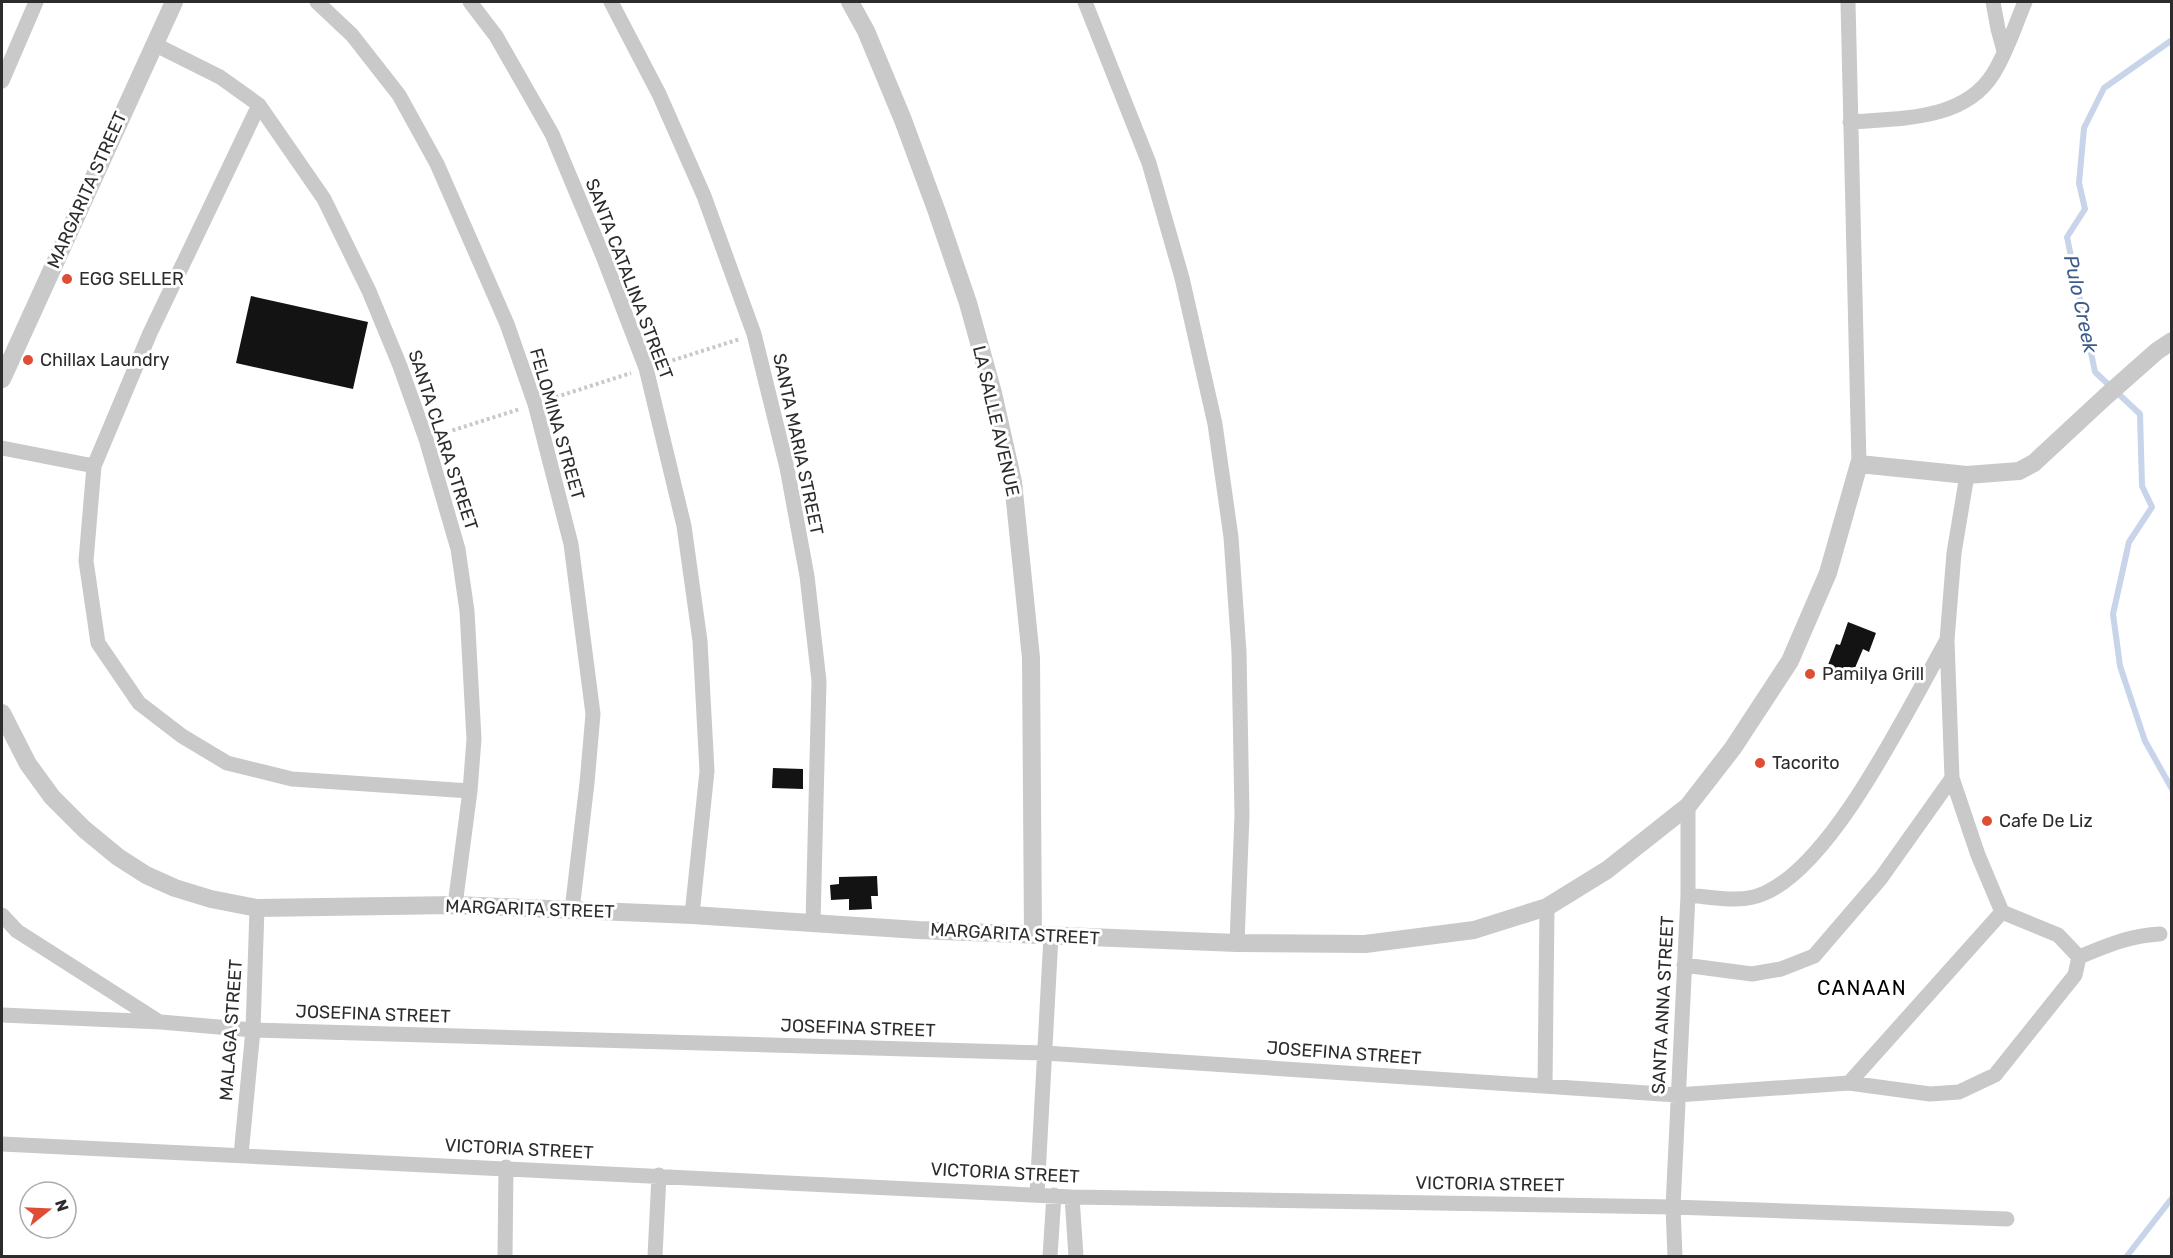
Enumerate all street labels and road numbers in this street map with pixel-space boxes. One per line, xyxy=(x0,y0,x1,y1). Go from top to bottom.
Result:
street label: MARGARITA STREET xyxy=(42,108,132,272)
street label: SANTA CATALINA STREET xyxy=(580,175,678,383)
street label: LA SALLE AVENUE xyxy=(968,343,1024,499)
street label: FELOMINA STREET xyxy=(525,346,589,502)
street label: SANTA CLARA STREET xyxy=(403,347,483,533)
street label: SANTA MARIA STREET xyxy=(768,351,828,537)
street label: MARGARITA STREET xyxy=(445,895,615,923)
street label: SANTA ANNA STREET xyxy=(1647,915,1679,1095)
street label: MARGARITA STREET xyxy=(930,919,1100,949)
street label: MALAGA STREET xyxy=(215,958,247,1102)
street label: JOSEFINA STREET xyxy=(295,1000,451,1028)
street label: JOSEFINA STREET xyxy=(780,1014,936,1042)
street label: JOSEFINA STREET xyxy=(1266,1037,1422,1069)
street label: VICTORIA STREET xyxy=(444,1134,594,1164)
street label: VICTORIA STREET xyxy=(930,1158,1080,1188)
street label: VICTORIA STREET xyxy=(1415,1172,1565,1196)

